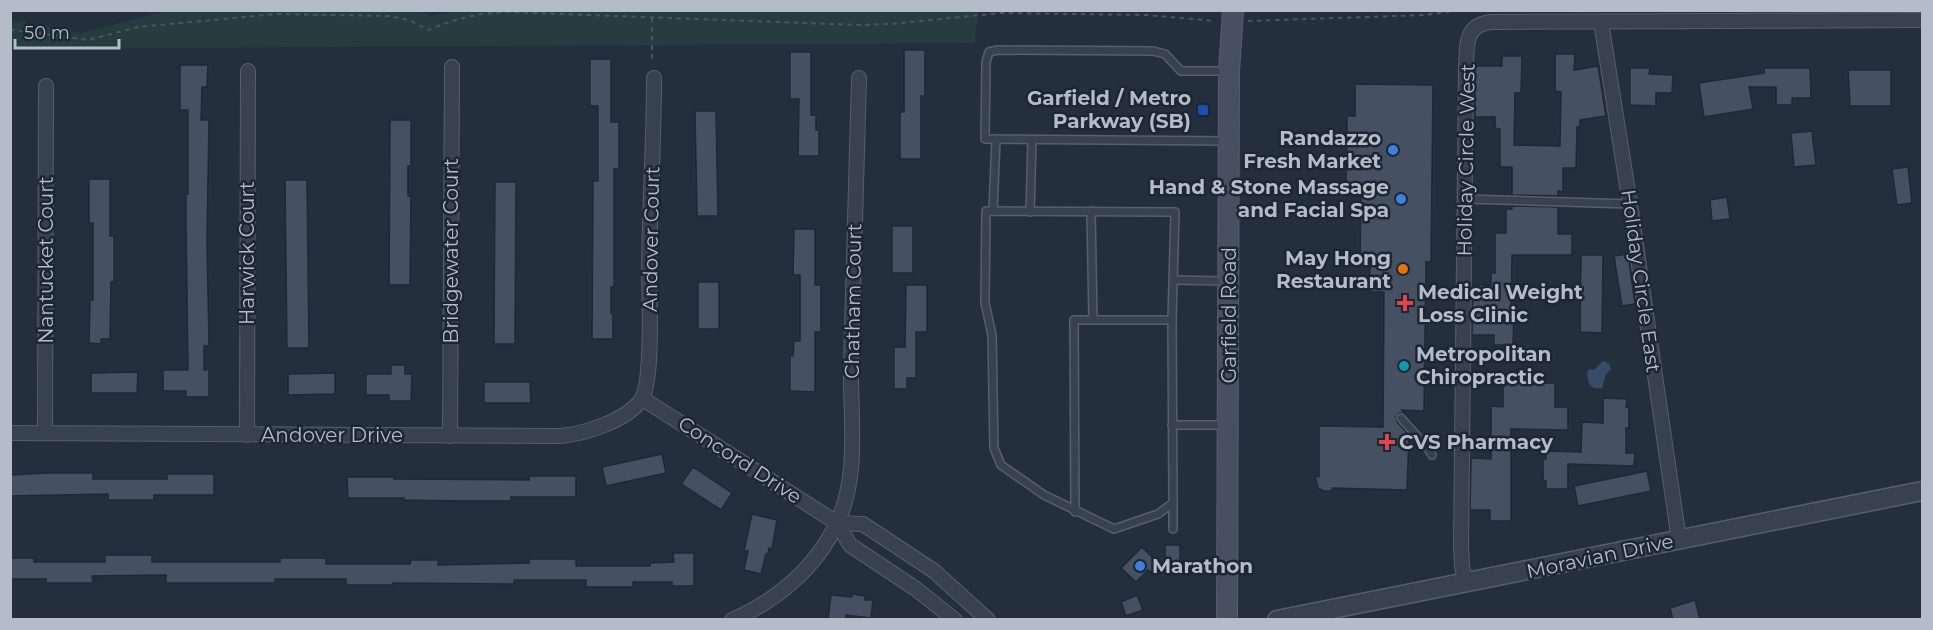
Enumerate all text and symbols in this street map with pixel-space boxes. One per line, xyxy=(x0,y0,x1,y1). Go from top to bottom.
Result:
scale bar xyxy=(15,12,118,50)
text: 50 m xyxy=(24,22,70,44)
street label: Holiday Circle West xyxy=(1452,63,1480,257)
place label: Garfield / Metro Parkway (SB) xyxy=(1027,86,1191,133)
marker: Garfield / Metro Parkway (SB) xyxy=(1196,103,1210,117)
place label: Randazzo Fresh Market xyxy=(1243,126,1381,173)
marker: Randazzo Fresh Market xyxy=(1386,143,1400,157)
street label: Bridgewater Court xyxy=(439,158,463,344)
street label: Andover Court xyxy=(638,166,664,312)
place label: Hand & Stone Massage and Facial Spa xyxy=(1149,175,1389,222)
street label: Nantucket Court xyxy=(34,176,58,344)
street label: Harwick Court xyxy=(235,181,259,325)
street label: Holiday Circle East xyxy=(1616,188,1666,374)
marker: Hand & Stone Massage and Facial Spa xyxy=(1394,192,1408,206)
street label: Chatham Court xyxy=(840,223,866,379)
place label: May Hong Restaurant xyxy=(1276,246,1391,293)
street label: Garfield Road xyxy=(1217,247,1241,383)
marker: May Hong Restaurant xyxy=(1396,262,1410,276)
place label: Medical Weight Loss Clinic xyxy=(1418,280,1583,327)
marker: Medical Weight Loss Clinic xyxy=(1396,294,1414,312)
place label: Metropolitan Chiropractic xyxy=(1416,342,1551,389)
marker: Metropolitan Chiropractic xyxy=(1397,359,1411,373)
street label: Concord Drive xyxy=(674,411,806,509)
street label: Andover Drive xyxy=(261,423,403,447)
place label: CVS Pharmacy xyxy=(1399,430,1554,454)
marker: CVS Pharmacy xyxy=(1380,435,1394,449)
street label: Moravian Drive xyxy=(1524,529,1676,583)
place label: Marathon xyxy=(1152,554,1253,578)
marker: Marathon xyxy=(1133,559,1147,573)

